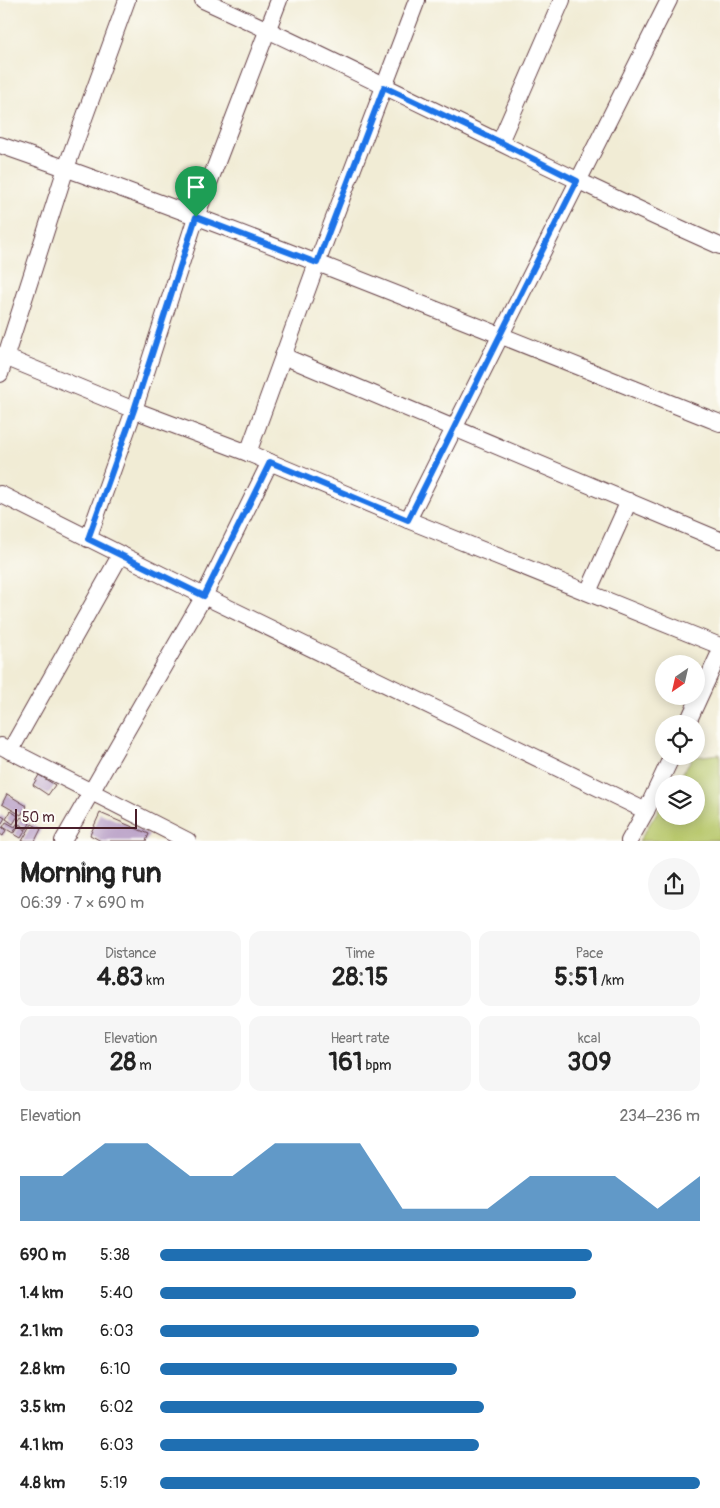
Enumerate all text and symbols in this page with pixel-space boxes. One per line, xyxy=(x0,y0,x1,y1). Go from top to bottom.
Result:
pin xyxy=(175,166,217,217)
icon: arrive xyxy=(182,173,210,201)
north arrow xyxy=(655,655,705,705)
map controls xyxy=(655,655,705,825)
button: locate xyxy=(655,715,705,765)
button: layers xyxy=(655,775,705,825)
scale bar xyxy=(15,806,138,829)
text: 50 m xyxy=(22,809,55,826)
text: Morning run xyxy=(20,856,162,891)
button: share xyxy=(648,858,700,910)
text: 06:39 · 7 × 690 m xyxy=(20,893,144,913)
text: Distance xyxy=(105,945,156,962)
text: Time xyxy=(345,945,375,962)
text: Pace xyxy=(575,945,603,962)
text: 4.83 xyxy=(97,962,143,993)
text: 28:15 xyxy=(332,962,388,993)
text: 5:51 xyxy=(554,962,598,993)
text: km xyxy=(143,972,165,989)
text: /km xyxy=(598,972,624,989)
text: Elevation xyxy=(104,1030,157,1047)
text: Heart rate xyxy=(330,1030,390,1047)
text: kcal xyxy=(578,1030,601,1047)
text: 28 xyxy=(110,1047,136,1078)
text: 161 xyxy=(328,1047,363,1078)
text: 309 xyxy=(567,1047,611,1078)
text: m xyxy=(136,1057,152,1074)
text: bpm xyxy=(363,1057,392,1074)
text: Elevation xyxy=(20,1106,81,1126)
text: 234–236 m xyxy=(620,1106,700,1126)
text: 690 m xyxy=(20,1245,66,1265)
text: 5:38 xyxy=(100,1245,130,1265)
text: 1.4 km xyxy=(20,1283,63,1303)
text: 5:40 xyxy=(100,1283,133,1303)
text: 2.1 km xyxy=(20,1321,63,1341)
text: 6:03 xyxy=(100,1321,133,1341)
text: 2.8 km xyxy=(20,1359,65,1379)
text: 6:10 xyxy=(100,1359,131,1379)
text: 3.5 km xyxy=(20,1397,65,1417)
text: 6:02 xyxy=(100,1397,133,1417)
text: 4.1 km xyxy=(20,1435,63,1455)
text: 6:03 xyxy=(100,1435,133,1455)
text: 4.8 km xyxy=(20,1473,65,1493)
text: 5:19 xyxy=(100,1473,127,1493)

